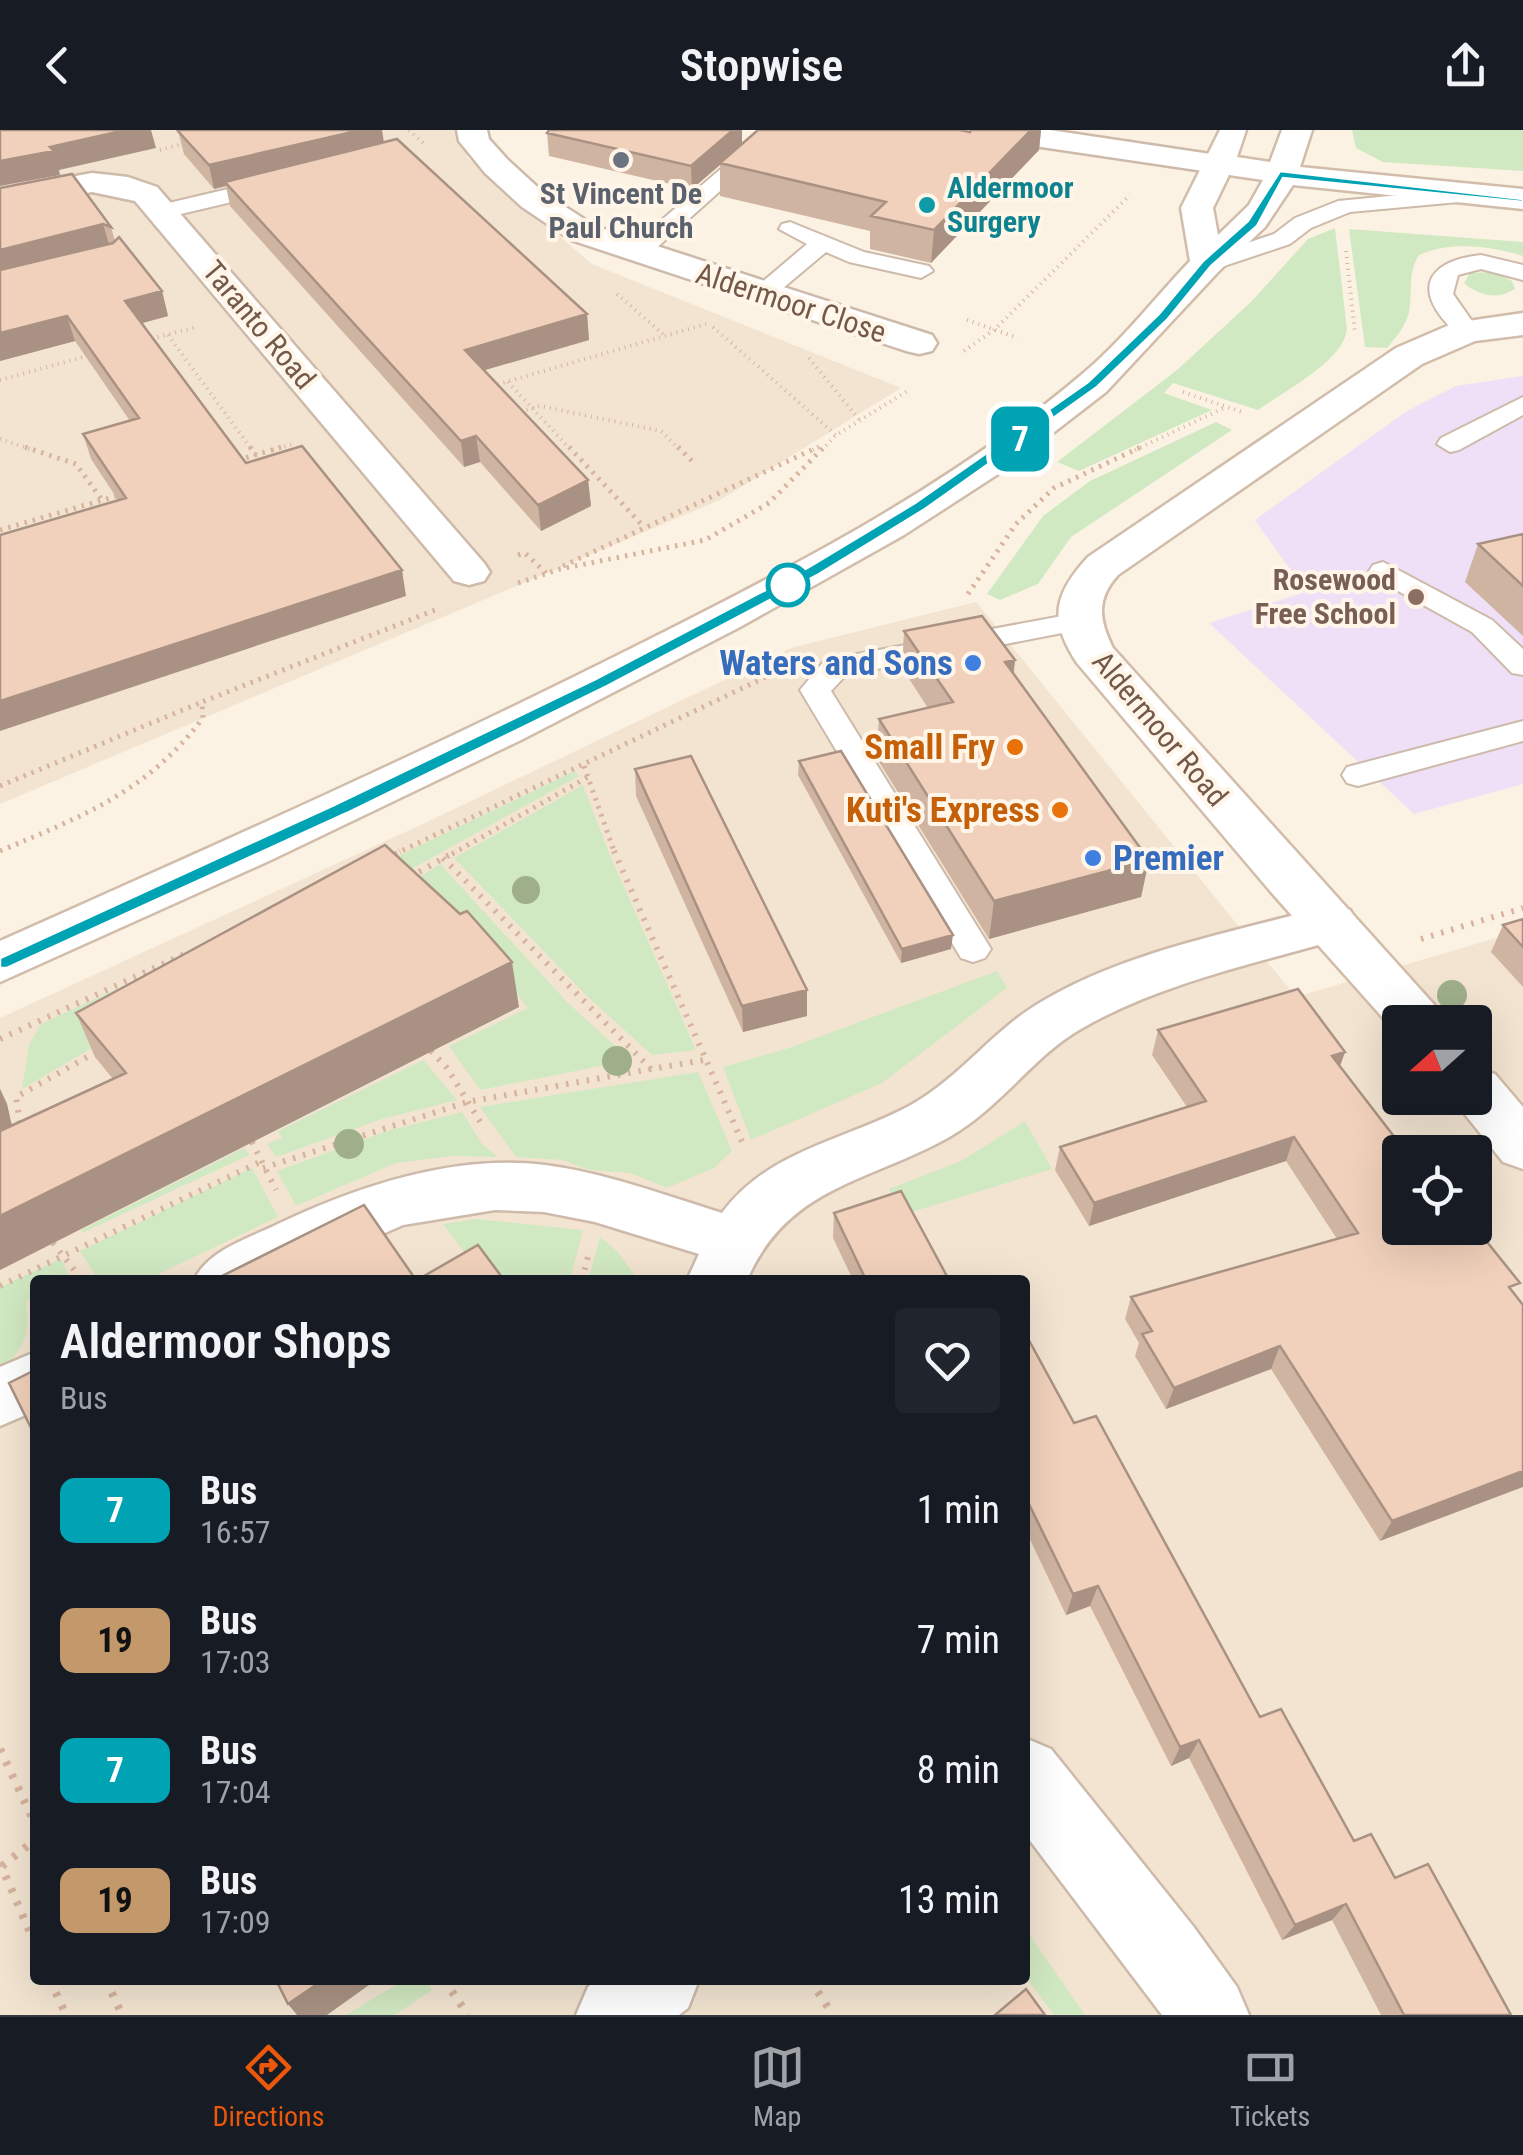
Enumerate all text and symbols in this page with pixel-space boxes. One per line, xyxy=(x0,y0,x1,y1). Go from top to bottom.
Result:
icon: back xyxy=(30,38,85,93)
icon: share xyxy=(1438,38,1493,93)
text: Stopwise xyxy=(680,39,843,92)
marker: St Vincent De Paul Church xyxy=(610,149,632,171)
place label: Aldermoor Surgery xyxy=(947,170,1074,239)
place label: St Vincent De Paul Church xyxy=(540,176,702,245)
marker: Aldermoor Surgery xyxy=(916,194,938,216)
street label: Taranto Road xyxy=(196,253,323,396)
street label: Aldermoor Close xyxy=(692,255,891,350)
line badge: 7 xyxy=(988,406,1052,472)
text: 7 xyxy=(1011,419,1029,460)
place label: Rosewood Free School xyxy=(1255,562,1396,631)
unlabelled marker xyxy=(767,564,809,606)
marker: Rosewood Free School xyxy=(1405,586,1427,608)
place label: Waters and Sons xyxy=(719,643,953,684)
street label: Aldermoor Road xyxy=(1086,644,1235,813)
marker: Waters and Sons xyxy=(962,652,984,674)
place label: Small Fry xyxy=(864,727,995,768)
marker: Small Fry xyxy=(1004,736,1026,758)
place label: Kuti's Express xyxy=(846,790,1040,831)
marker: Kuti's Express xyxy=(1049,799,1071,821)
place label: Premier xyxy=(1113,838,1224,879)
marker: Premier xyxy=(1082,847,1104,869)
north arrow xyxy=(1382,1005,1492,1115)
map controls xyxy=(1382,1005,1492,1245)
button: locate xyxy=(1382,1135,1492,1245)
button: heart xyxy=(895,1308,1000,1413)
text: Aldermoor Shops xyxy=(60,1313,391,1370)
text: Bus xyxy=(60,1379,108,1417)
text: Bus xyxy=(200,1469,257,1513)
text: 1 min xyxy=(917,1488,1000,1532)
text: 7 xyxy=(106,1490,124,1531)
text: 16:57 xyxy=(200,1513,271,1551)
text: Bus xyxy=(200,1599,257,1643)
text: 7 min xyxy=(917,1618,1000,1662)
text: 19 xyxy=(97,1620,133,1661)
text: 17:03 xyxy=(200,1643,271,1681)
text: Bus xyxy=(200,1729,257,1773)
text: 8 min xyxy=(917,1748,1000,1792)
text: 7 xyxy=(106,1750,124,1791)
text: 17:04 xyxy=(200,1773,271,1811)
text: Bus xyxy=(200,1859,257,1903)
text: 13 min xyxy=(898,1878,1000,1922)
text: 19 xyxy=(97,1880,133,1921)
text: 17:09 xyxy=(200,1903,271,1941)
tab: Directions xyxy=(213,2040,324,2133)
tab: Map xyxy=(750,2040,805,2133)
tab: Tickets xyxy=(1230,2040,1310,2133)

